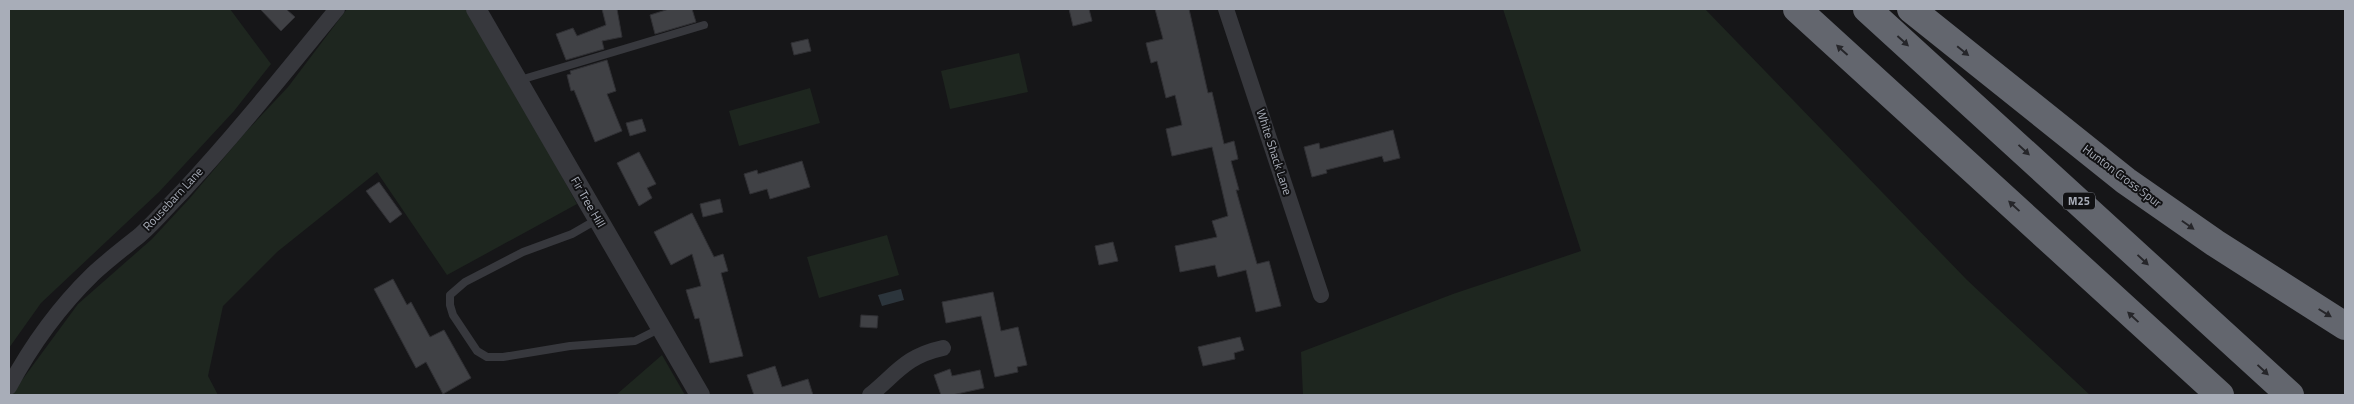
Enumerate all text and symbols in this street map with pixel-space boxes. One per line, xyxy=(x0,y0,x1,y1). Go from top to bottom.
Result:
one-way arrow xyxy=(1897,35,1909,47)
one-way arrow xyxy=(1837,44,1849,56)
one-way arrow xyxy=(1956,45,1969,56)
street label: White Shack Lane xyxy=(1252,106,1297,197)
street label: Hunton Cross Spur xyxy=(2079,140,2166,212)
one-way arrow xyxy=(2017,144,2029,156)
street label: Rousebarn Lane xyxy=(138,162,207,235)
street label: Fir Tree Hill xyxy=(566,173,611,231)
road number: M25 xyxy=(2063,192,2095,210)
one-way arrow xyxy=(2008,200,2020,212)
one-way arrow xyxy=(2181,219,2194,230)
one-way arrow xyxy=(2137,254,2149,266)
one-way arrow xyxy=(2318,308,2331,318)
one-way arrow xyxy=(2128,311,2140,323)
one-way arrow xyxy=(2256,364,2268,376)

